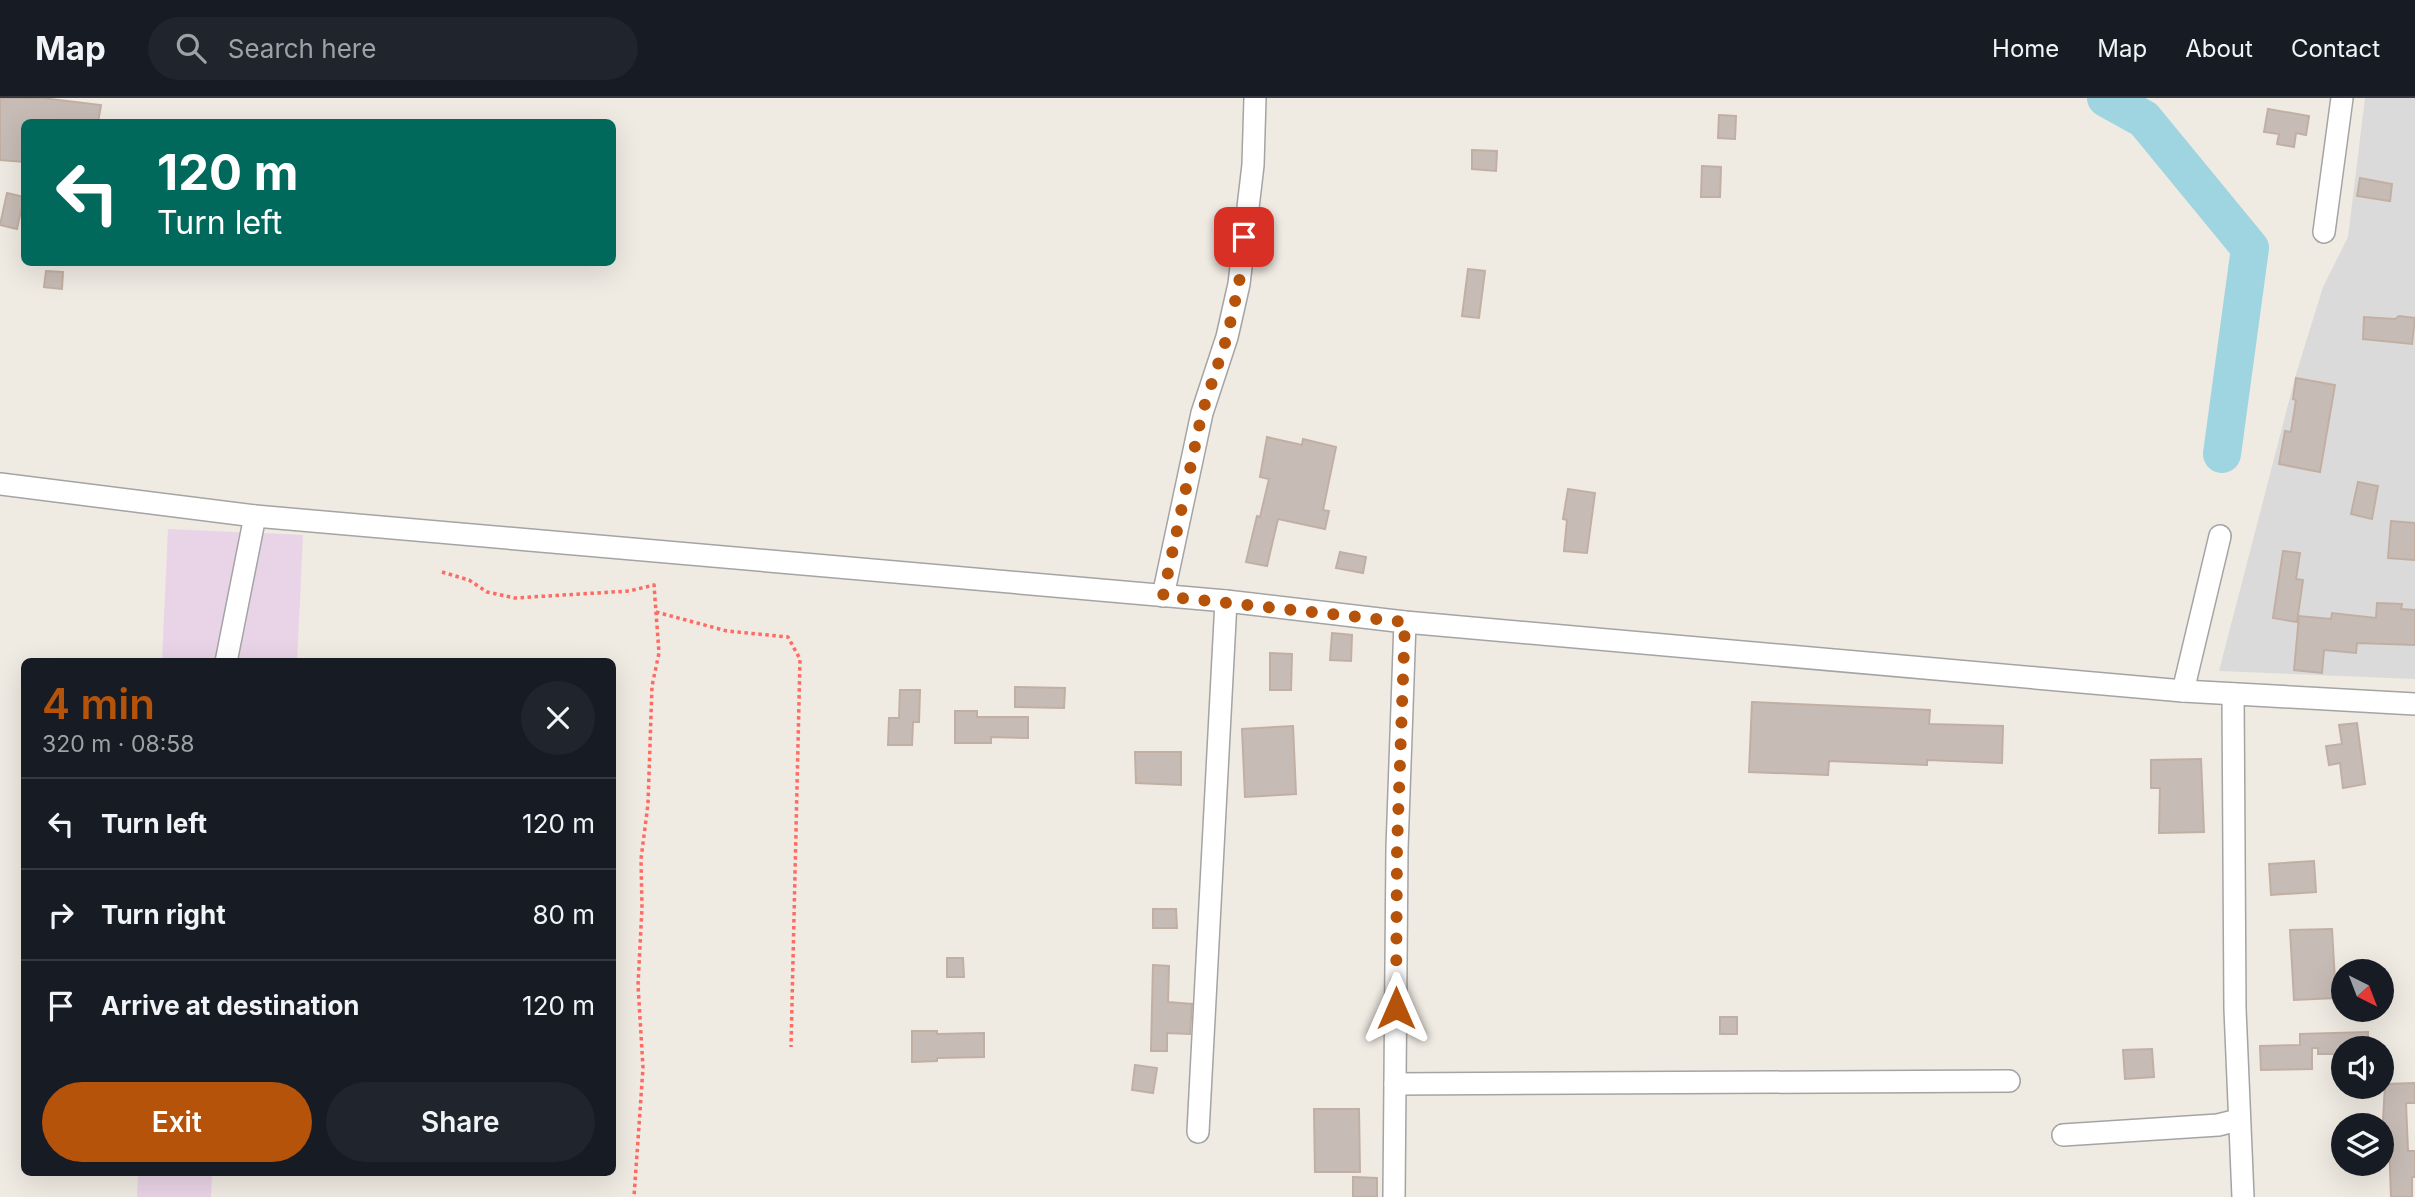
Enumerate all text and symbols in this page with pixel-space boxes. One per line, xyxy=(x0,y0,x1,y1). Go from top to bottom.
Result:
search box xyxy=(148,17,638,80)
text: Map xyxy=(35,28,106,68)
icon: search xyxy=(172,29,210,67)
text: Search here xyxy=(228,33,376,64)
text: Home xyxy=(1992,34,2059,63)
text: Map xyxy=(2097,34,2147,63)
text: About xyxy=(2185,34,2253,63)
text: Contact xyxy=(2291,34,2380,63)
text: 120 m xyxy=(157,143,298,202)
icon: left xyxy=(42,147,133,238)
text: Turn left xyxy=(157,203,282,242)
pin xyxy=(1214,207,1274,267)
icon: arrive xyxy=(1225,218,1263,256)
text: 4 min xyxy=(42,678,155,729)
button: close xyxy=(521,681,595,755)
text: 320 m · 08:58 xyxy=(42,730,195,758)
icon: left xyxy=(42,805,80,843)
text: Turn left xyxy=(101,808,207,839)
text: 120 m xyxy=(522,808,595,839)
icon: right xyxy=(42,896,80,934)
text: Turn right xyxy=(101,899,226,930)
text: 80 m xyxy=(532,899,595,930)
north arrow xyxy=(2331,959,2394,1022)
map controls xyxy=(2331,959,2394,1176)
position arrow xyxy=(1359,971,1433,1045)
icon: arrive xyxy=(42,987,80,1025)
text: Arrive at destination xyxy=(101,990,360,1021)
text: 120 m xyxy=(522,990,595,1021)
button: sound xyxy=(2331,1036,2394,1099)
button: Exit xyxy=(42,1082,312,1162)
button: Share xyxy=(326,1082,595,1162)
button: layers xyxy=(2331,1113,2394,1176)

